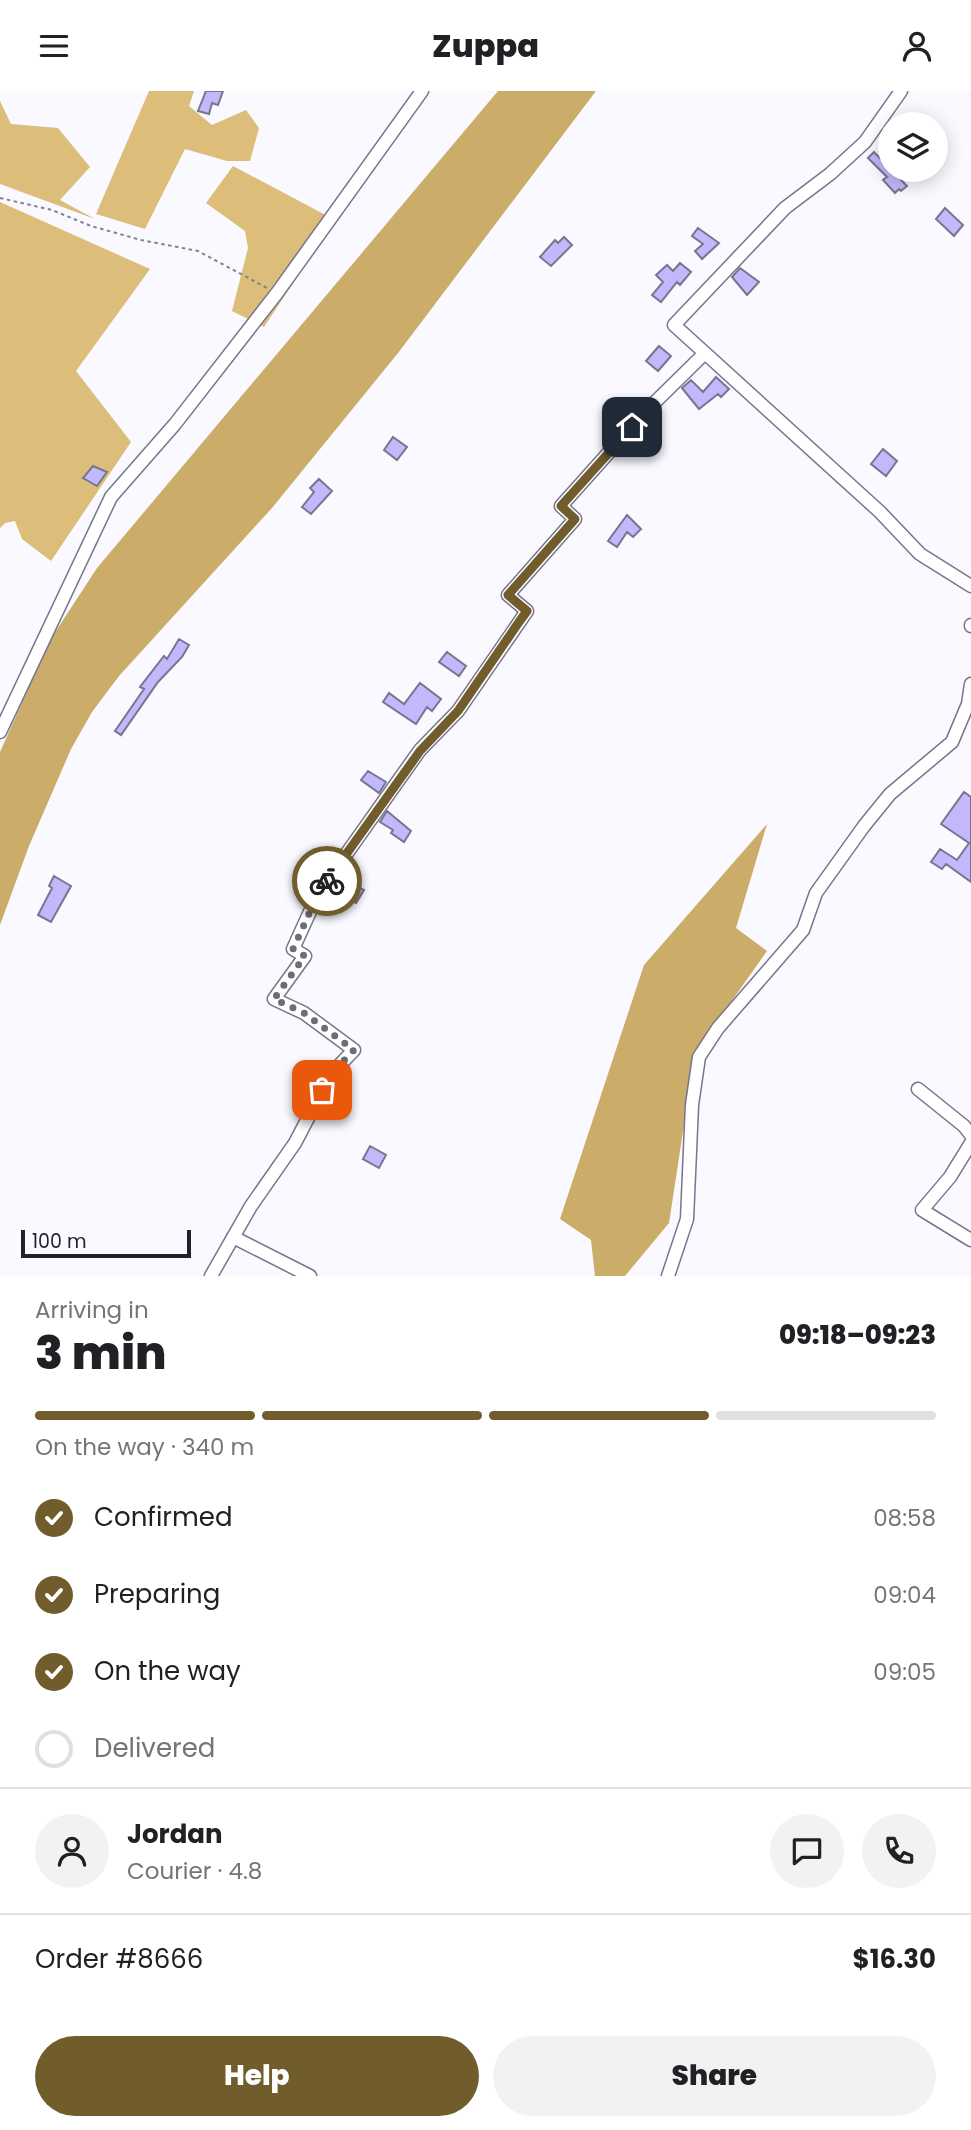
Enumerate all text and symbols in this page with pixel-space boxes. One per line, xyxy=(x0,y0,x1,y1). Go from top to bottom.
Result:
text: Zuppa xyxy=(432,23,539,68)
icon: menu xyxy=(35,27,73,65)
icon: person xyxy=(898,27,936,65)
map controls xyxy=(878,112,948,182)
button: layers xyxy=(878,112,948,182)
pin xyxy=(602,397,662,457)
icon: home xyxy=(613,408,651,446)
courier xyxy=(292,846,362,916)
icon: bike xyxy=(308,862,346,900)
pin xyxy=(292,1060,352,1120)
icon: bag xyxy=(303,1071,341,1109)
scale bar xyxy=(21,1227,191,1259)
text: 100 m xyxy=(32,1228,87,1255)
text: Arriving in xyxy=(35,1294,149,1326)
text: 09:18–09:23 xyxy=(779,1317,936,1353)
text: 3 min xyxy=(35,1321,167,1385)
text: On the way · 340 m xyxy=(35,1431,254,1463)
icon: check xyxy=(35,1499,73,1537)
text: Confirmed xyxy=(94,1499,232,1535)
text: 08:58 xyxy=(873,1502,936,1534)
icon: check xyxy=(35,1576,73,1614)
text: Preparing xyxy=(94,1576,220,1612)
text: 09:04 xyxy=(873,1579,936,1611)
icon: check xyxy=(35,1653,73,1691)
text: On the way xyxy=(94,1653,241,1689)
text: 09:05 xyxy=(873,1656,936,1688)
text: Delivered xyxy=(94,1730,215,1766)
button: person xyxy=(35,1814,109,1888)
button: chat xyxy=(770,1814,844,1888)
button: phone xyxy=(862,1814,936,1888)
text: Jordan xyxy=(127,1816,223,1852)
text: Courier · 4.8 xyxy=(127,1855,262,1887)
text: Order #8666 xyxy=(35,1941,203,1977)
text: $16.30 xyxy=(853,1941,936,1977)
button: Help xyxy=(35,2036,479,2116)
button: Share xyxy=(493,2036,936,2116)

